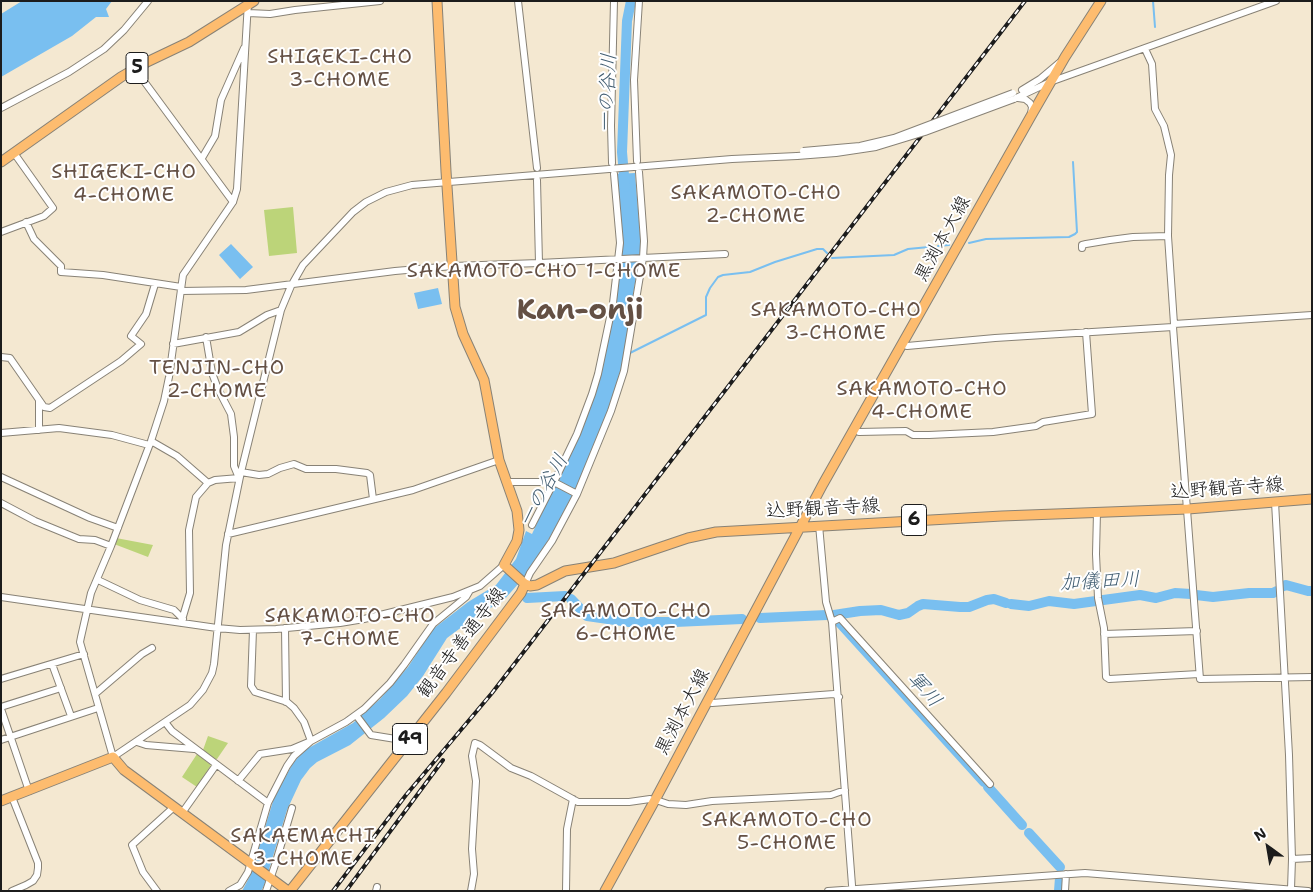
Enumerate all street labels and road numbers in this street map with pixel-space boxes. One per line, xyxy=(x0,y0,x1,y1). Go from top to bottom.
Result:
road number: 5 xyxy=(126,52,148,84)
street label: 黒渕本大線 xyxy=(910,192,976,286)
street label: 込野観音寺線 xyxy=(1169,474,1285,504)
street label: 込野観音寺線 xyxy=(765,495,881,523)
road number: 6 xyxy=(902,504,926,536)
street label: 観音寺善通寺線 xyxy=(413,583,511,703)
street label: 黒渕本大線 xyxy=(651,665,715,759)
road number: 49 xyxy=(392,724,428,754)

